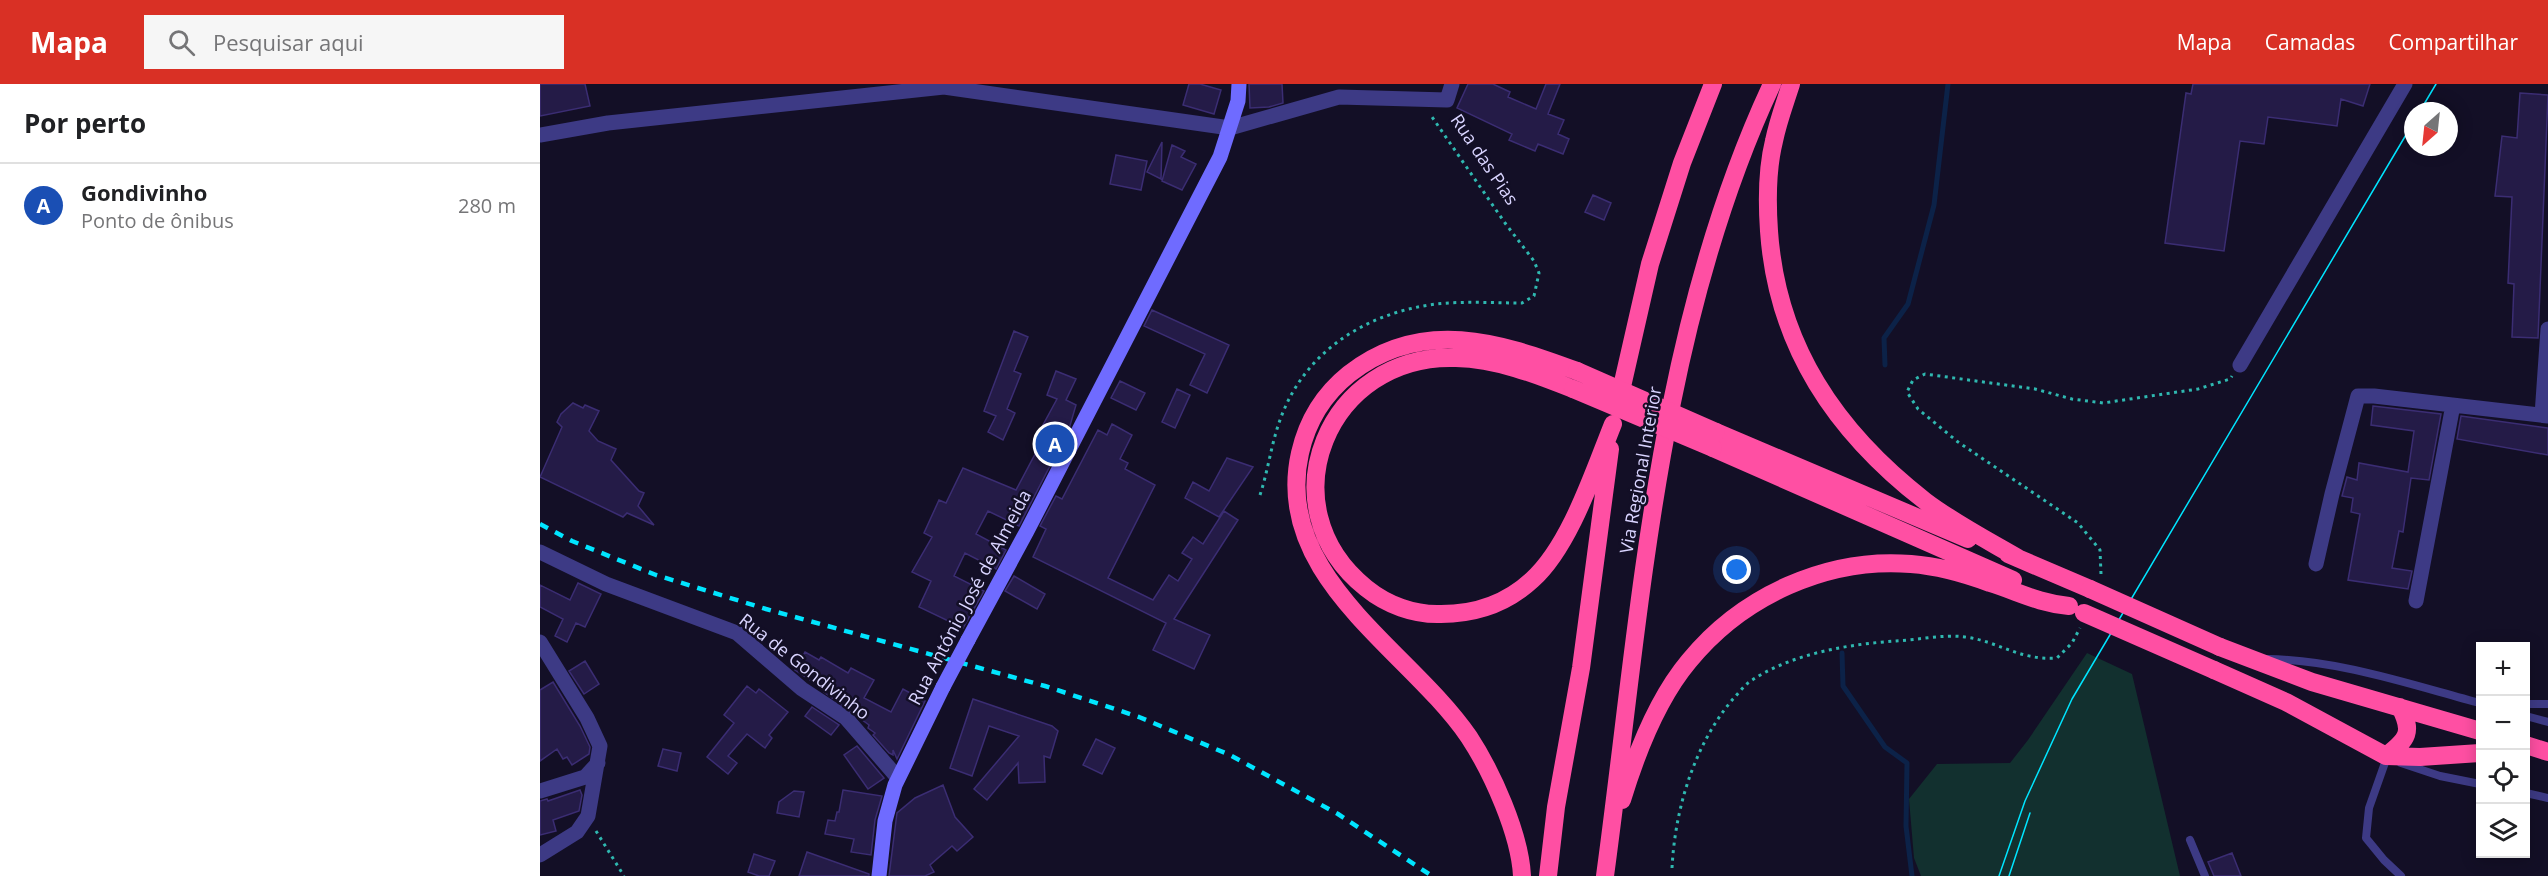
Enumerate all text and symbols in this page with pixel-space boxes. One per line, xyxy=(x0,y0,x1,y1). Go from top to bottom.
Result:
search box xyxy=(144,15,564,69)
text: Mapa xyxy=(30,23,108,61)
icon: search xyxy=(165,26,198,59)
text: Pesquisar aqui xyxy=(213,27,364,57)
text: Mapa xyxy=(2177,28,2232,56)
text: Camadas xyxy=(2265,28,2355,56)
text: Compartilhar xyxy=(2388,28,2518,56)
north arrow xyxy=(2404,102,2458,156)
text: Por perto xyxy=(24,105,146,141)
street label: Rua das Pias xyxy=(1446,109,1524,209)
text: Gondivinho xyxy=(81,177,207,207)
text: A xyxy=(37,192,50,219)
text: 280 m xyxy=(458,192,516,219)
text: Ponto de ônibus xyxy=(81,207,234,234)
street label: Via Regional Interior xyxy=(1613,384,1667,555)
pin: A xyxy=(1036,422,1074,466)
street label: Rua António José de Almeida xyxy=(902,485,1036,709)
your location xyxy=(1722,555,1751,584)
street label: Rua de Gondivinho xyxy=(735,607,875,725)
map controls xyxy=(2476,642,2530,858)
button: + xyxy=(2476,642,2530,696)
button: − xyxy=(2476,696,2530,750)
button: locate xyxy=(2476,750,2530,804)
button: layers xyxy=(2476,804,2530,858)

